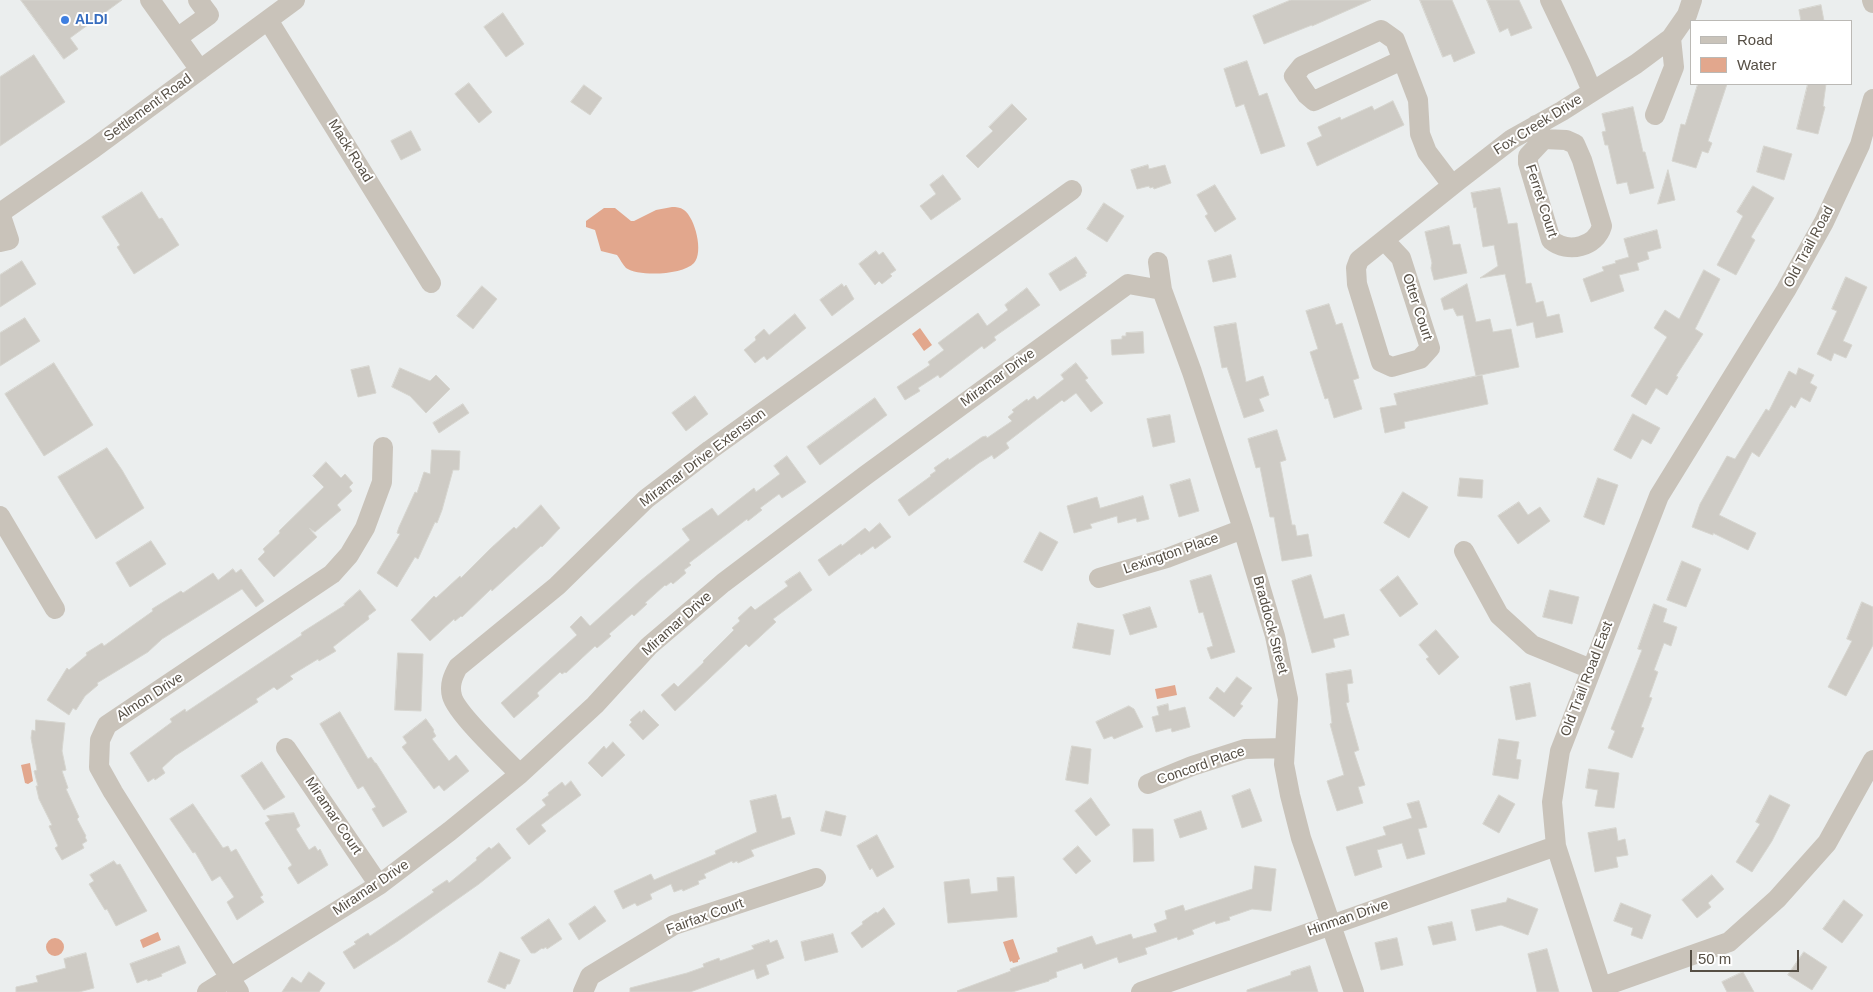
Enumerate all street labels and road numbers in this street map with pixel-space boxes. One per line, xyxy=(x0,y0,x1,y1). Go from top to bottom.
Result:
street label: Settlement Road xyxy=(101,71,195,145)
street label: Fox Creek Drive xyxy=(1491,91,1585,159)
street label: Mack Road xyxy=(324,117,376,185)
street label: Ferret Court xyxy=(1521,163,1561,239)
street label: Old Trail Road xyxy=(1781,203,1837,291)
street label: Otter Court xyxy=(1398,271,1436,343)
street label: Miramar Drive xyxy=(958,345,1038,411)
street label: Miramar Drive Extension xyxy=(637,405,769,511)
street label: Lexington Place xyxy=(1121,530,1221,578)
street label: Braddock Street xyxy=(1249,574,1291,676)
street label: Miramar Drive xyxy=(639,588,715,660)
street label: Old Trail Road East xyxy=(1557,619,1617,739)
street label: Almon Drive xyxy=(113,669,187,725)
street label: Concord Place xyxy=(1155,743,1247,789)
street label: Miramar Court xyxy=(301,774,365,858)
street label: Miramar Drive xyxy=(330,856,412,920)
street label: Fairfax Court xyxy=(664,895,746,939)
street label: Hinman Drive xyxy=(1305,896,1391,940)

